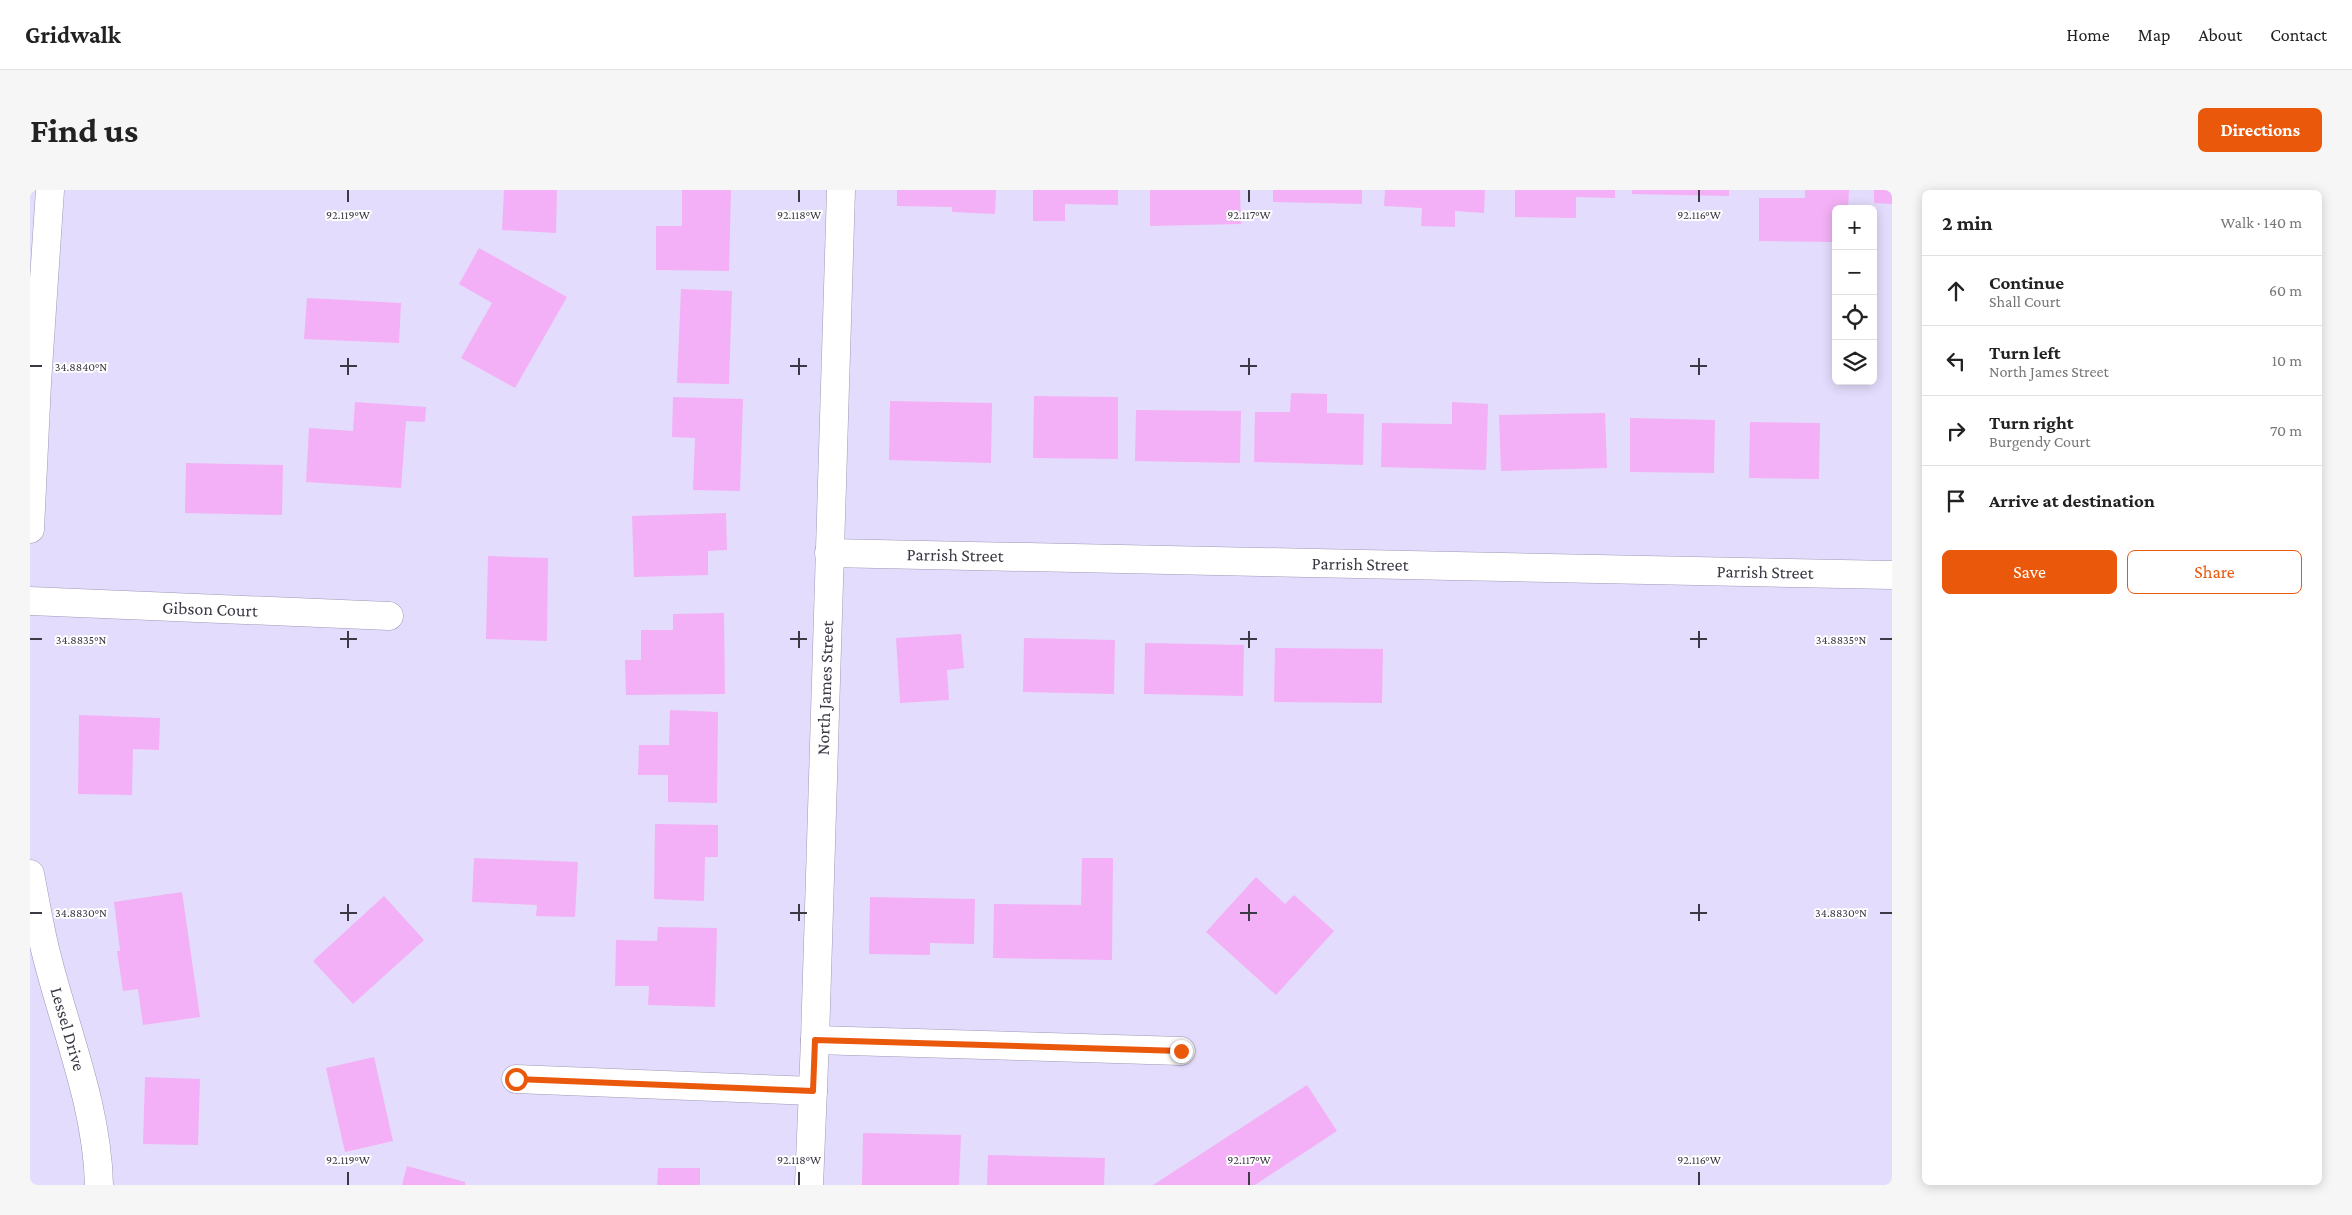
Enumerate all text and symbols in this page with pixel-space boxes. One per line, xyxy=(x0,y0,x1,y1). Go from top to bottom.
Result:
text: Gridwalk xyxy=(25,21,121,48)
text: Home xyxy=(2067,25,2110,45)
text: Map xyxy=(2138,25,2170,45)
text: About xyxy=(2198,25,2242,45)
text: Contact xyxy=(2270,25,2327,45)
button: Directions xyxy=(2198,108,2322,152)
text: Find us xyxy=(30,111,138,150)
map controls xyxy=(1832,205,1877,385)
button: + xyxy=(1832,205,1877,250)
text: 92.119°W xyxy=(326,208,370,222)
text: 92.118°W xyxy=(777,208,821,222)
text: 92.117°W xyxy=(1227,208,1271,222)
text: 92.116°W xyxy=(1677,208,1721,222)
text: 2 min xyxy=(1942,211,1993,235)
text: Walk · 140 m xyxy=(2221,214,2302,231)
button: − xyxy=(1832,250,1877,295)
text: Continue xyxy=(1989,272,2064,293)
icon: ahead xyxy=(1942,277,1970,305)
text: 60 m xyxy=(2269,282,2302,299)
text: Shall Court xyxy=(1989,293,2061,310)
button: locate xyxy=(1832,295,1877,340)
button: layers xyxy=(1832,340,1877,385)
text: Turn left xyxy=(1989,342,2061,363)
icon: left xyxy=(1942,347,1970,375)
text: 10 m xyxy=(2272,352,2302,369)
text: 34.8840°N xyxy=(55,360,107,374)
text: North James Street xyxy=(1989,363,2109,380)
text: Turn right xyxy=(1989,412,2074,433)
icon: right xyxy=(1942,417,1970,445)
text: 70 m xyxy=(2270,422,2302,439)
text: Burgendy Court xyxy=(1989,433,2090,450)
icon: arrive xyxy=(1942,487,1970,515)
text: Arrive at destination xyxy=(1989,490,2155,511)
street label: Parrish Street xyxy=(906,544,1005,566)
button: Save xyxy=(1942,550,2117,594)
button: Share xyxy=(2127,550,2302,594)
street label: Parrish Street xyxy=(1311,553,1410,575)
street label: Parrish Street xyxy=(1716,561,1815,583)
street label: Gibson Court xyxy=(162,597,259,621)
street label: North James Street xyxy=(813,619,837,756)
text: 34.8835°N xyxy=(56,633,106,647)
text: 34.8835°N xyxy=(1816,633,1866,647)
text: 34.8830°N xyxy=(55,906,107,920)
text: 34.8830°N xyxy=(1815,906,1867,920)
street label: Lessel Drive xyxy=(47,985,90,1073)
route end xyxy=(1170,1040,1193,1063)
route start xyxy=(505,1068,528,1091)
text: 92.119°W xyxy=(326,1153,370,1167)
text: 92.118°W xyxy=(777,1153,821,1167)
text: 92.117°W xyxy=(1227,1153,1271,1167)
text: 92.116°W xyxy=(1677,1153,1721,1167)

